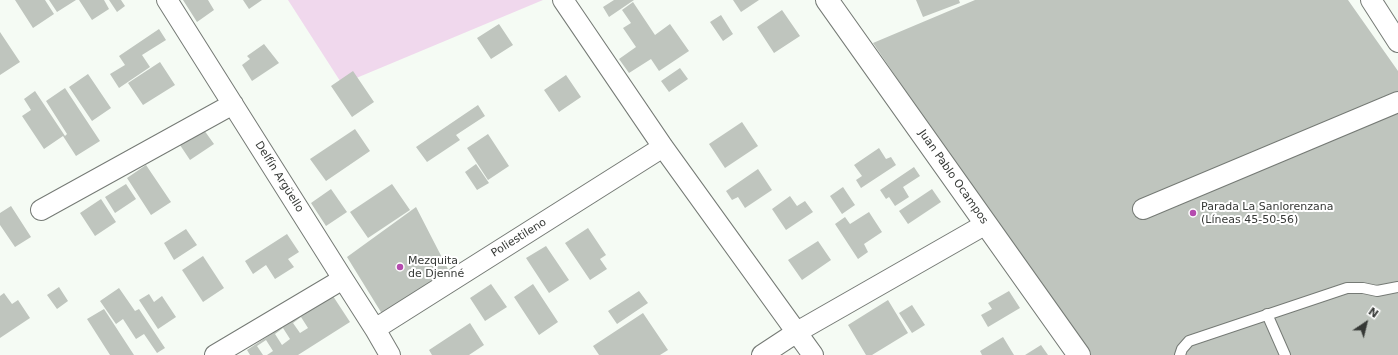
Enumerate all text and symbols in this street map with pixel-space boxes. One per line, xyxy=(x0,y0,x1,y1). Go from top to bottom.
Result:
street label: Juan Pablo Ocampos xyxy=(915,127,991,227)
street label: Delfín Argüello xyxy=(252,139,306,215)
place label: Parada La Sanlorenzana (Líneas 45-50-56) xyxy=(1201,200,1333,226)
marker: Parada La Sanlorenzana (Líneas 45-50-56) xyxy=(1188,208,1198,218)
street label: Poliestileno xyxy=(489,216,549,260)
place label: Mezquita de Djenné xyxy=(408,254,464,280)
marker: Mezquita de Djenné xyxy=(395,262,405,272)
north arrow xyxy=(1346,303,1386,343)
text: N xyxy=(1366,305,1381,321)

